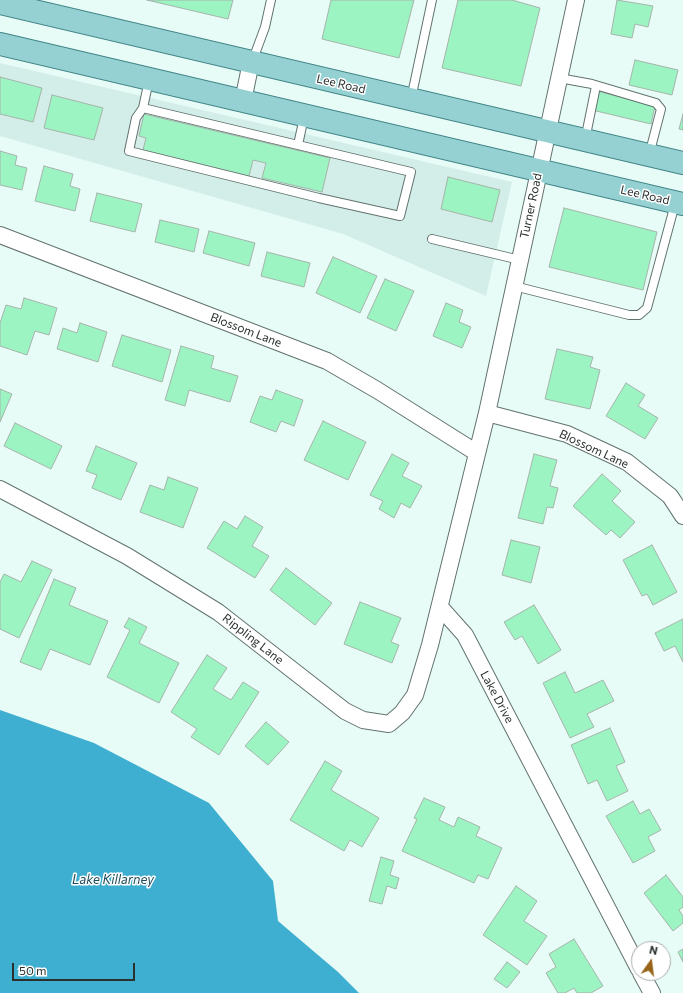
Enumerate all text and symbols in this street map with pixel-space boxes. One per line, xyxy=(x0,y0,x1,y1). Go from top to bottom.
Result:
street label: Lee Road xyxy=(315,71,367,97)
street label: Turner Road xyxy=(517,172,545,240)
street label: Lee Road xyxy=(619,182,671,208)
street label: Blossom Lane xyxy=(208,310,284,350)
street label: Blossom Lane xyxy=(557,427,631,471)
street label: Rippling Lane xyxy=(220,611,286,667)
street label: Lake Drive xyxy=(477,668,517,726)
water label: Lake Killarney xyxy=(72,872,154,888)
north arrow xyxy=(631,941,671,981)
text: N xyxy=(648,943,659,957)
scale bar xyxy=(14,955,137,981)
text: 50 m xyxy=(19,963,47,977)

